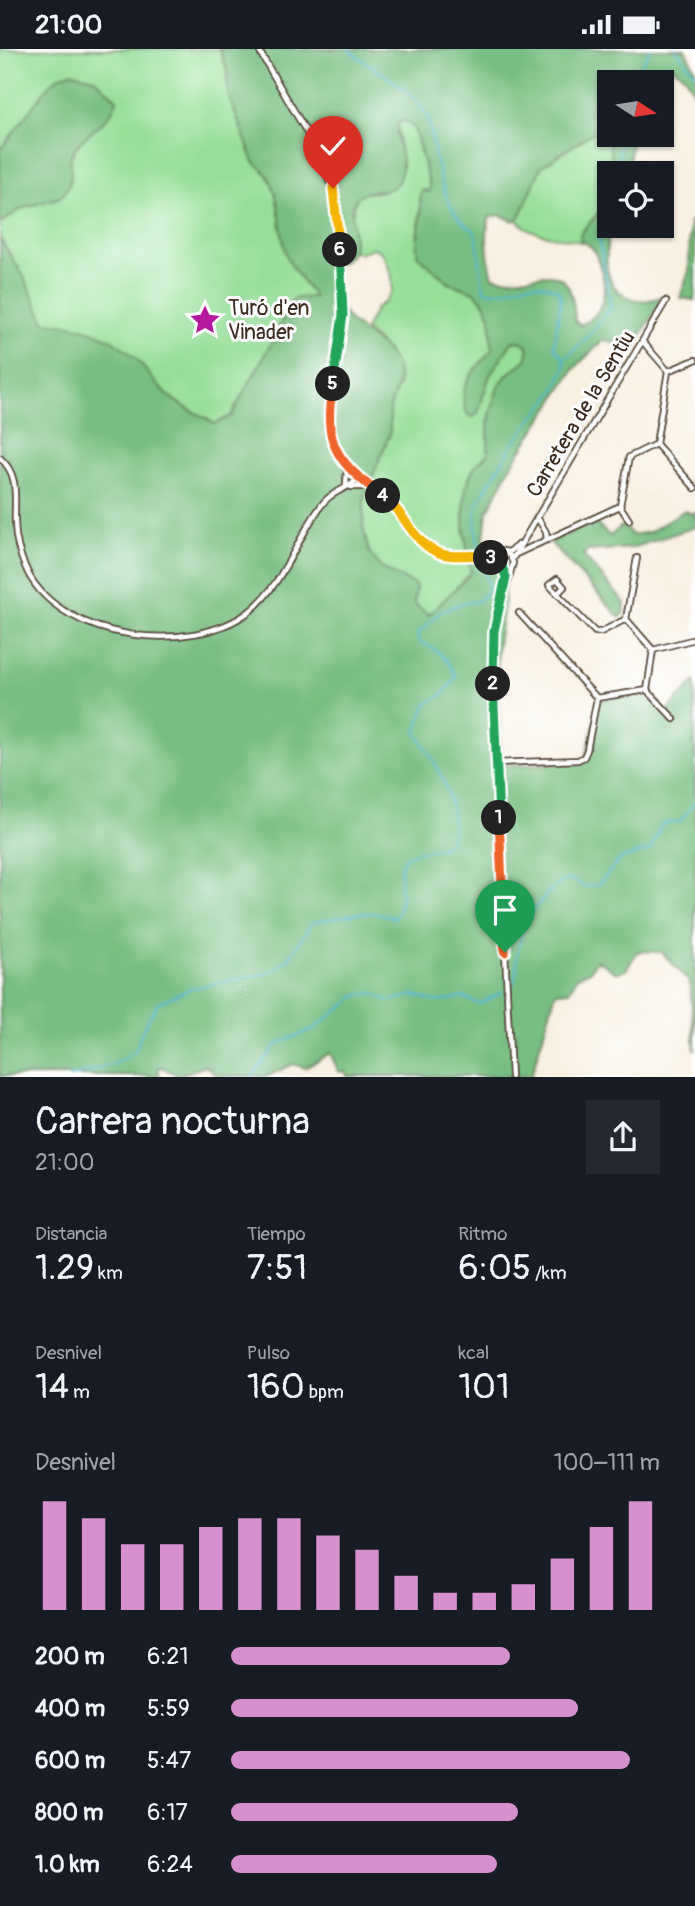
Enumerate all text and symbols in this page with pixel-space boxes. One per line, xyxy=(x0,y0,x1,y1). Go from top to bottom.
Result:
text: 21:00 xyxy=(35,9,102,41)
north arrow xyxy=(597,70,674,147)
map controls xyxy=(597,70,674,238)
pin xyxy=(303,116,363,188)
icon: check xyxy=(314,127,352,165)
button: locate xyxy=(597,161,674,238)
pin: 6 xyxy=(322,233,358,267)
text: 6 xyxy=(334,237,345,261)
place label: Turó d'en Vinader xyxy=(228,295,309,346)
place icon: Turó d'en Vinader xyxy=(188,303,222,337)
street label: Carretera de la Sentiu xyxy=(521,326,641,502)
pin: 5 xyxy=(316,367,350,401)
text: 5 xyxy=(327,371,338,395)
pin: 4 xyxy=(366,479,400,513)
text: 4 xyxy=(377,483,388,507)
pin: 3 xyxy=(474,540,508,575)
text: 3 xyxy=(485,545,496,569)
pin: 2 xyxy=(476,667,510,701)
text: 2 xyxy=(487,671,498,695)
pin: 1 xyxy=(482,801,516,835)
text: 1 xyxy=(495,805,502,829)
pin xyxy=(475,880,535,952)
icon: arrive xyxy=(486,891,524,929)
text: Carrera nocturna xyxy=(35,1098,310,1146)
button: share xyxy=(586,1100,660,1174)
text: 21:00 xyxy=(35,1148,94,1177)
text: Distancia xyxy=(35,1222,107,1246)
text: Tiempo xyxy=(247,1222,306,1246)
text: Ritmo xyxy=(458,1222,507,1246)
text: 1.29 xyxy=(35,1246,94,1290)
text: 7:51 xyxy=(247,1246,307,1290)
text: 6:05 xyxy=(458,1246,531,1290)
text: km xyxy=(94,1261,123,1285)
text: /km xyxy=(531,1261,567,1285)
text: Desnivel xyxy=(35,1341,102,1365)
text: Pulso xyxy=(247,1341,290,1365)
text: kcal xyxy=(458,1341,489,1365)
text: 14 xyxy=(35,1365,69,1409)
text: 160 xyxy=(247,1365,305,1409)
text: 101 xyxy=(458,1365,510,1409)
text: m xyxy=(69,1380,90,1404)
text: bpm xyxy=(305,1380,344,1404)
text: Desnivel xyxy=(35,1448,116,1477)
text: 100–111 m xyxy=(554,1448,660,1477)
text: 200 m xyxy=(35,1642,105,1671)
text: 6:21 xyxy=(147,1642,188,1671)
text: 400 m xyxy=(35,1694,105,1723)
text: 5:59 xyxy=(147,1694,190,1723)
text: 600 m xyxy=(35,1746,105,1775)
text: 5:47 xyxy=(147,1746,191,1775)
text: 800 m xyxy=(35,1798,103,1827)
text: 6:17 xyxy=(147,1798,188,1827)
text: 1.0 km xyxy=(35,1850,100,1879)
text: 6:24 xyxy=(147,1850,193,1879)

